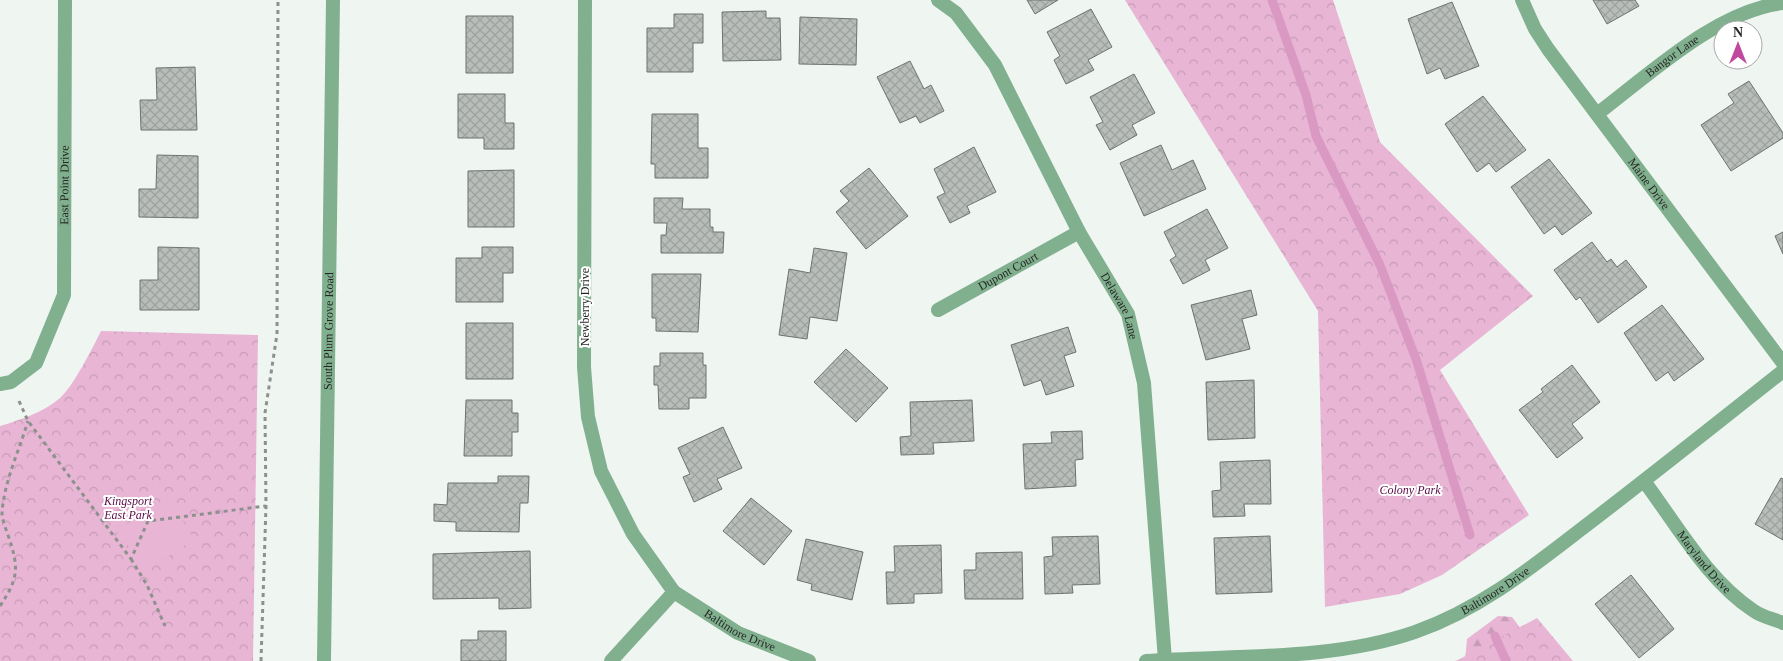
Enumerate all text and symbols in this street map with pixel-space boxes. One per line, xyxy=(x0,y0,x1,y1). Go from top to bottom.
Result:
north arrow xyxy=(1713,20,1763,70)
text: N xyxy=(1733,25,1743,40)
street label: Bangor Lane xyxy=(1643,32,1701,80)
street label: East Point Drive xyxy=(57,145,72,225)
street label: Maine Drive xyxy=(1625,155,1673,212)
street label: Dupont Court xyxy=(976,249,1041,293)
street label: Newberry Drive xyxy=(578,268,592,346)
street label: Delaware Lane xyxy=(1098,270,1141,341)
street label: South Plum Grove Road xyxy=(321,272,336,390)
park label: Colony Park xyxy=(1380,483,1441,497)
park label: Kingsport East Park xyxy=(103,494,153,522)
street label: Maryland Drive xyxy=(1674,528,1734,596)
street label: Baltimore Drive xyxy=(1459,564,1532,618)
street label: Baltimore Drive xyxy=(702,606,778,654)

